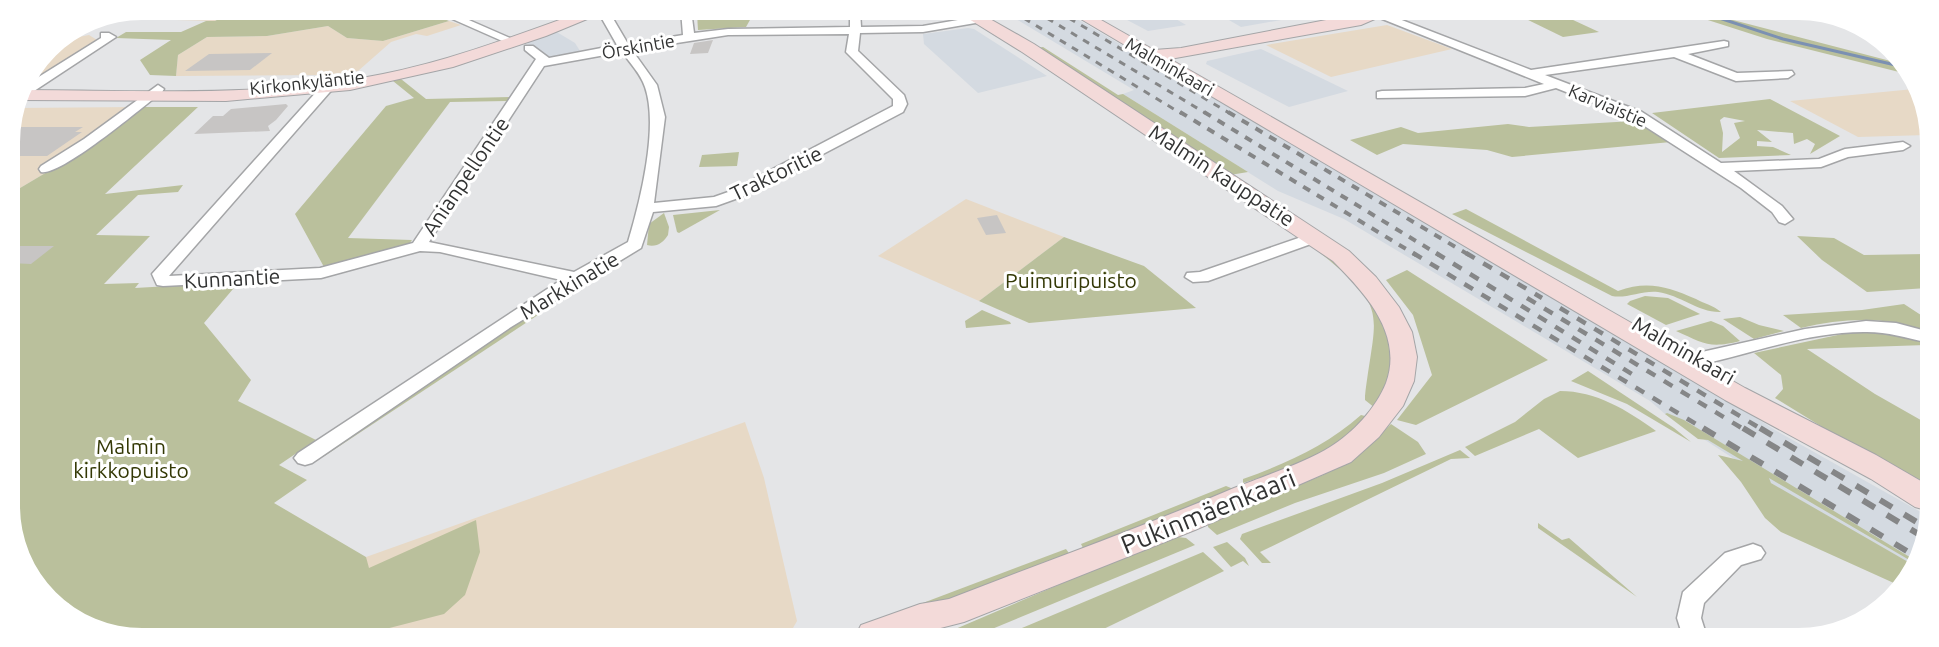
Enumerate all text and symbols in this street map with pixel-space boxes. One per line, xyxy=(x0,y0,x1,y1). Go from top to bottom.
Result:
street label: Örskintie xyxy=(600,30,676,62)
street label: Malminkaari xyxy=(1122,33,1218,99)
street label: Kirkonkyläntie xyxy=(249,66,365,98)
street label: Karviaistie xyxy=(1566,80,1650,130)
street label: Anianpellontie xyxy=(417,112,513,240)
street label: Malmin kauppatie xyxy=(1145,119,1299,231)
street label: Traktoritie xyxy=(726,141,826,205)
street label: Markkinatie xyxy=(515,246,623,324)
street label: Kunnantie xyxy=(183,263,281,293)
park label: Puimuripuisto xyxy=(1005,268,1137,292)
street label: Malminkaari xyxy=(1628,311,1740,389)
park label: Malmin kirkkopuisto xyxy=(73,434,189,482)
street label: Pukinmäenkaari xyxy=(1116,463,1300,559)

